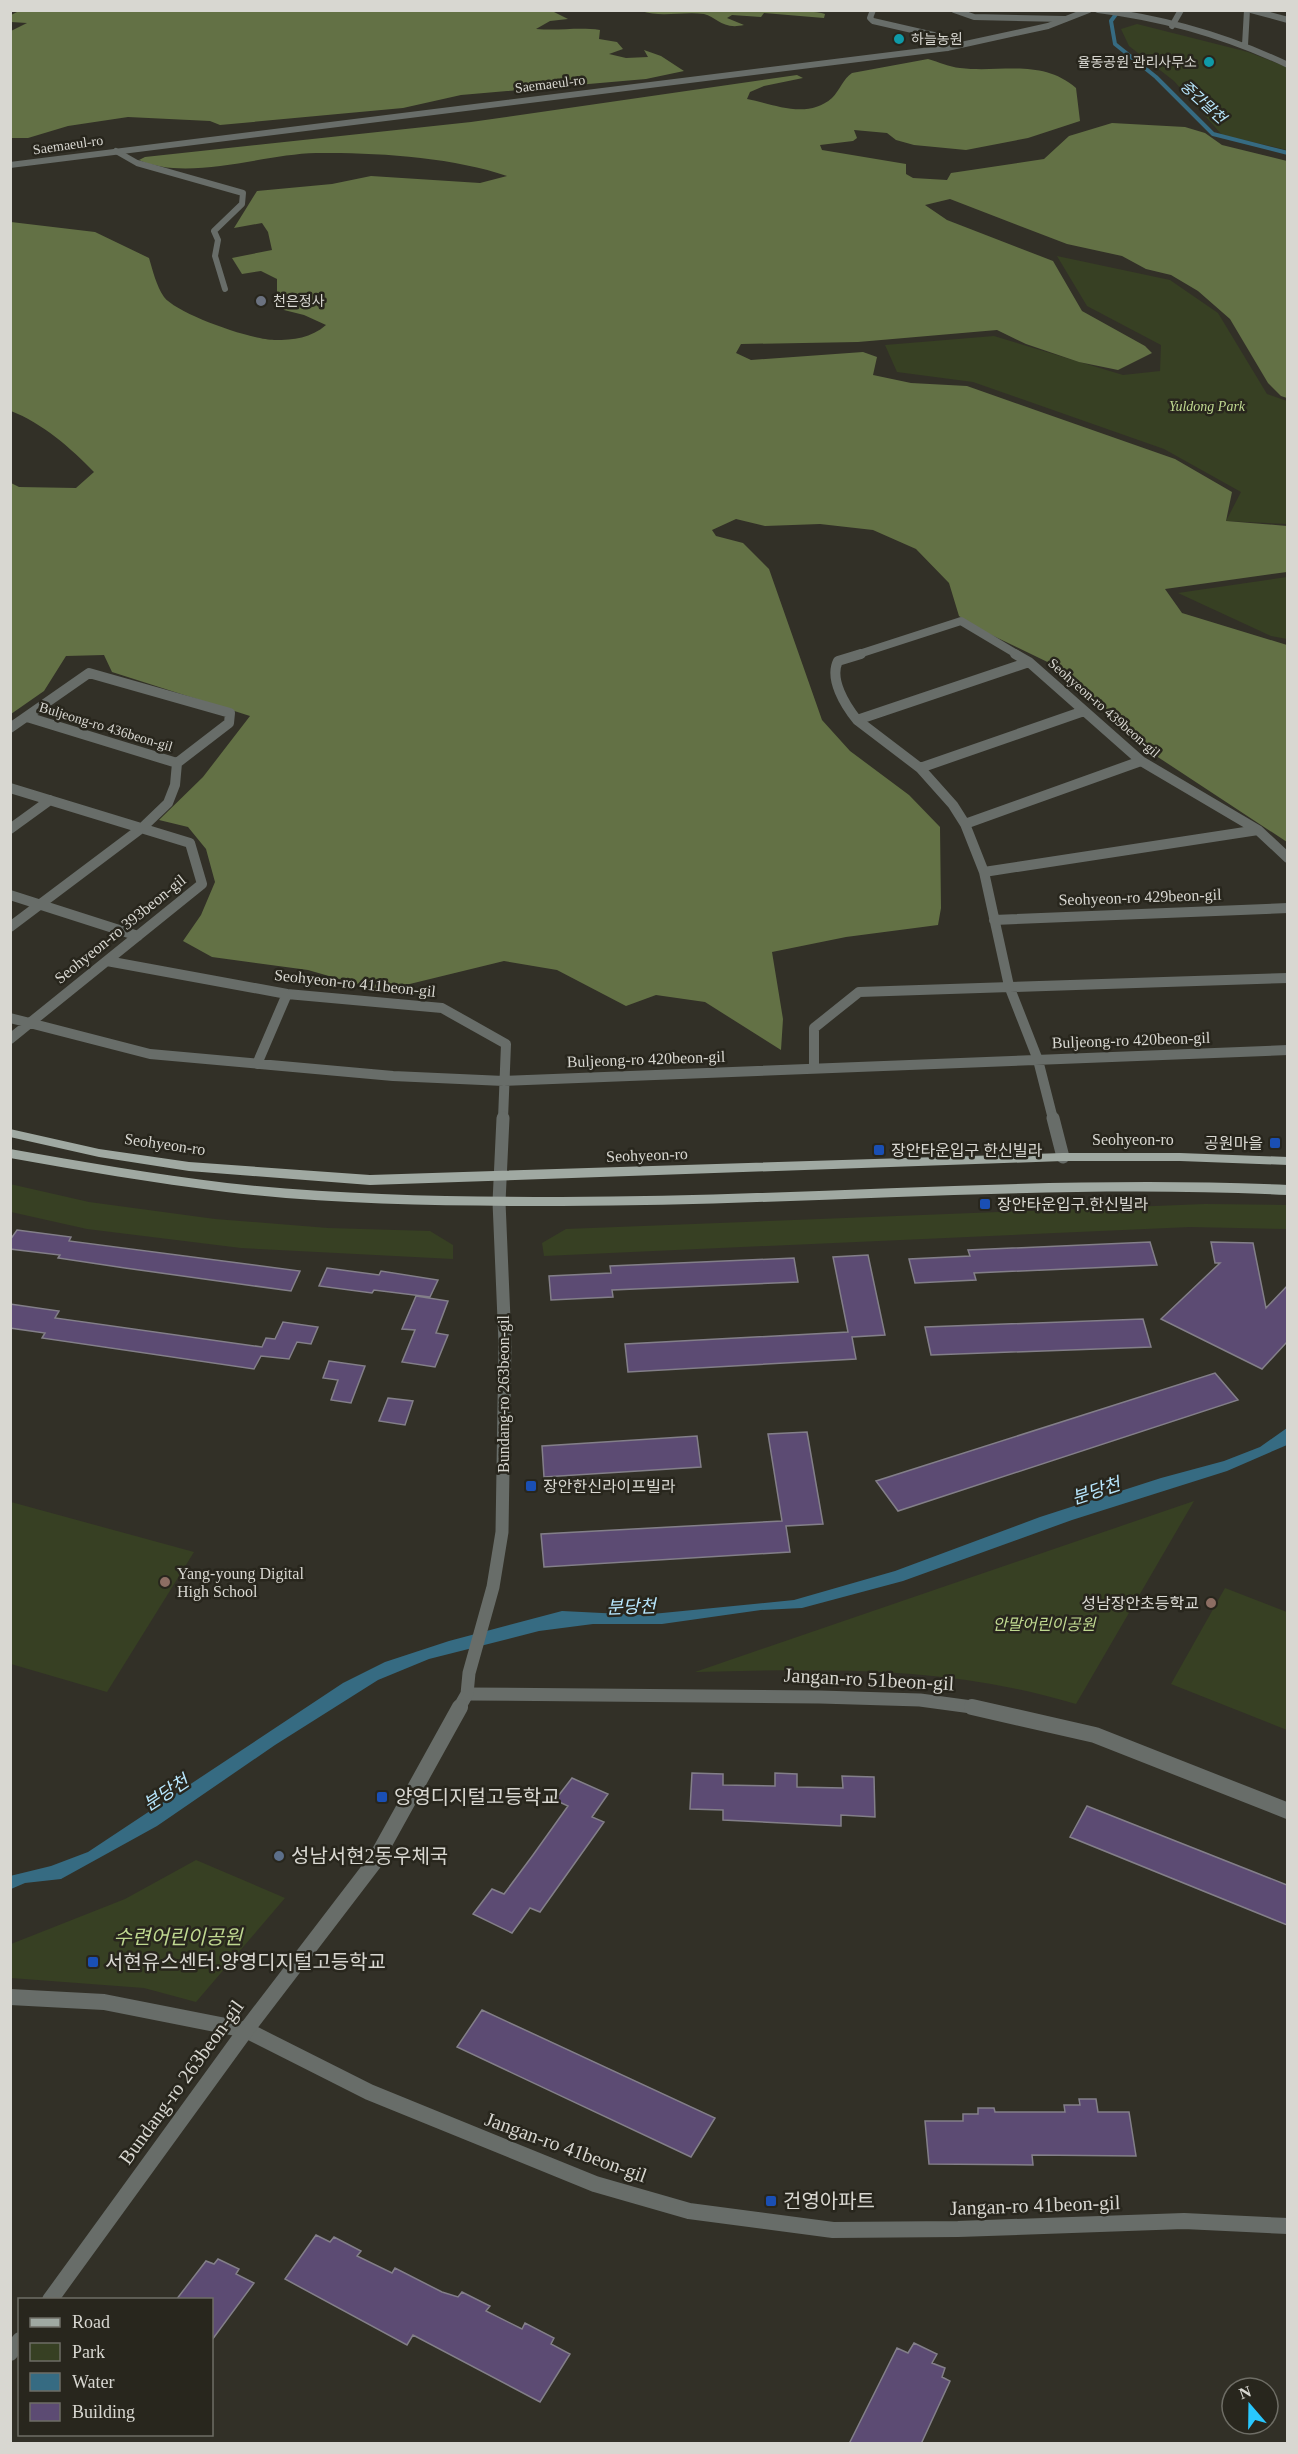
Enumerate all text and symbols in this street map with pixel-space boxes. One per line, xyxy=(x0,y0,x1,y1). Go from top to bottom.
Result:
marker: 하늘농원 xyxy=(892,32,906,46)
place label: 하늘농원 xyxy=(911,32,963,47)
place label: 율동공원 관리사무소 xyxy=(1078,55,1197,70)
marker: 율동공원 관리사무소 xyxy=(1202,55,1216,69)
street label: Saemaeul-ro xyxy=(514,72,586,96)
water label: 중간말천 xyxy=(1177,78,1230,128)
street label: Saemaeul-ro xyxy=(32,133,104,157)
place label: 천은정사 xyxy=(273,293,325,309)
marker: 천은정사 xyxy=(254,294,268,308)
park label: Yuldong Park xyxy=(1169,399,1246,414)
street label: Seohyeon-ro 439beon-gil xyxy=(1045,656,1163,761)
street label: Buljeong-ro 436beon-gil xyxy=(37,700,175,754)
street label: Seohyeon-ro 393beon-gil xyxy=(51,871,190,988)
street label: Seohyeon-ro 429beon-gil xyxy=(1058,886,1222,909)
street label: Seohyeon-ro 411beon-gil xyxy=(273,966,437,1001)
street label: Buljeong-ro 420beon-gil xyxy=(1051,1029,1211,1052)
street label: Buljeong-ro 420beon-gil xyxy=(566,1048,726,1071)
street label: Seohyeon-ro xyxy=(123,1130,207,1159)
street label: Seohyeon-ro xyxy=(1092,1131,1174,1149)
place label: 공원마을 xyxy=(1204,1135,1263,1152)
marker: 공원마을 xyxy=(1268,1136,1282,1150)
place label: 장안타운입구 한신빌라 xyxy=(891,1142,1042,1159)
marker: 장안타운입구 한신빌라 xyxy=(872,1143,886,1157)
street label: Seohyeon-ro xyxy=(606,1145,688,1166)
place label: 장안타운입구.한신빌라 xyxy=(997,1196,1148,1213)
marker: 장안타운입구.한신빌라 xyxy=(978,1197,992,1211)
street label: Bundang-ro 263beon-gil xyxy=(495,1315,513,1473)
water label: 분당천 xyxy=(1069,1473,1125,1508)
place label: 장안한신라이프빌라 xyxy=(543,1478,676,1495)
marker: 장안한신라이프빌라 xyxy=(524,1479,538,1493)
place label: Yang-young Digital High School xyxy=(177,1565,304,1601)
marker: Yang-young Digital High School xyxy=(158,1575,172,1589)
place label: 성남장안초등학교 xyxy=(1081,1595,1199,1612)
water label: 분당천 xyxy=(606,1596,659,1618)
marker: 성남장안초등학교 xyxy=(1204,1596,1218,1610)
park label: 안말어린이공원 xyxy=(992,1616,1097,1633)
street label: Jangan-ro 51beon-gil xyxy=(783,1664,955,1695)
water label: 분당천 xyxy=(140,1770,194,1815)
place label: 양영디지털고등학교 xyxy=(394,1786,560,1808)
marker: 양영디지털고등학교 xyxy=(375,1790,389,1804)
place label: 성남서현2동우체국 xyxy=(291,1845,448,1867)
marker: 성남서현2동우체국 xyxy=(272,1849,286,1863)
park label: 수련어린이공원 xyxy=(114,1926,244,1948)
place label: 서현유스센터.양영디지털고등학교 xyxy=(105,1951,386,1973)
marker: 서현유스센터.양영디지털고등학교 xyxy=(86,1955,100,1969)
street label: Bundang-ro 263beon-gil xyxy=(114,1995,249,2169)
street label: Jangan-ro 41beon-gil xyxy=(482,2108,650,2188)
place label: 건영아파트 xyxy=(783,2190,875,2212)
street label: Jangan-ro 41beon-gil xyxy=(949,2191,1121,2220)
marker: 건영아파트 xyxy=(764,2194,778,2208)
legend xyxy=(18,2298,213,2436)
text: Road xyxy=(72,2312,110,2332)
text: Park xyxy=(72,2342,105,2362)
text: Water xyxy=(72,2372,115,2392)
north arrow xyxy=(1220,2376,1280,2436)
text: N xyxy=(1237,2382,1254,2402)
text: Building xyxy=(72,2402,135,2422)

